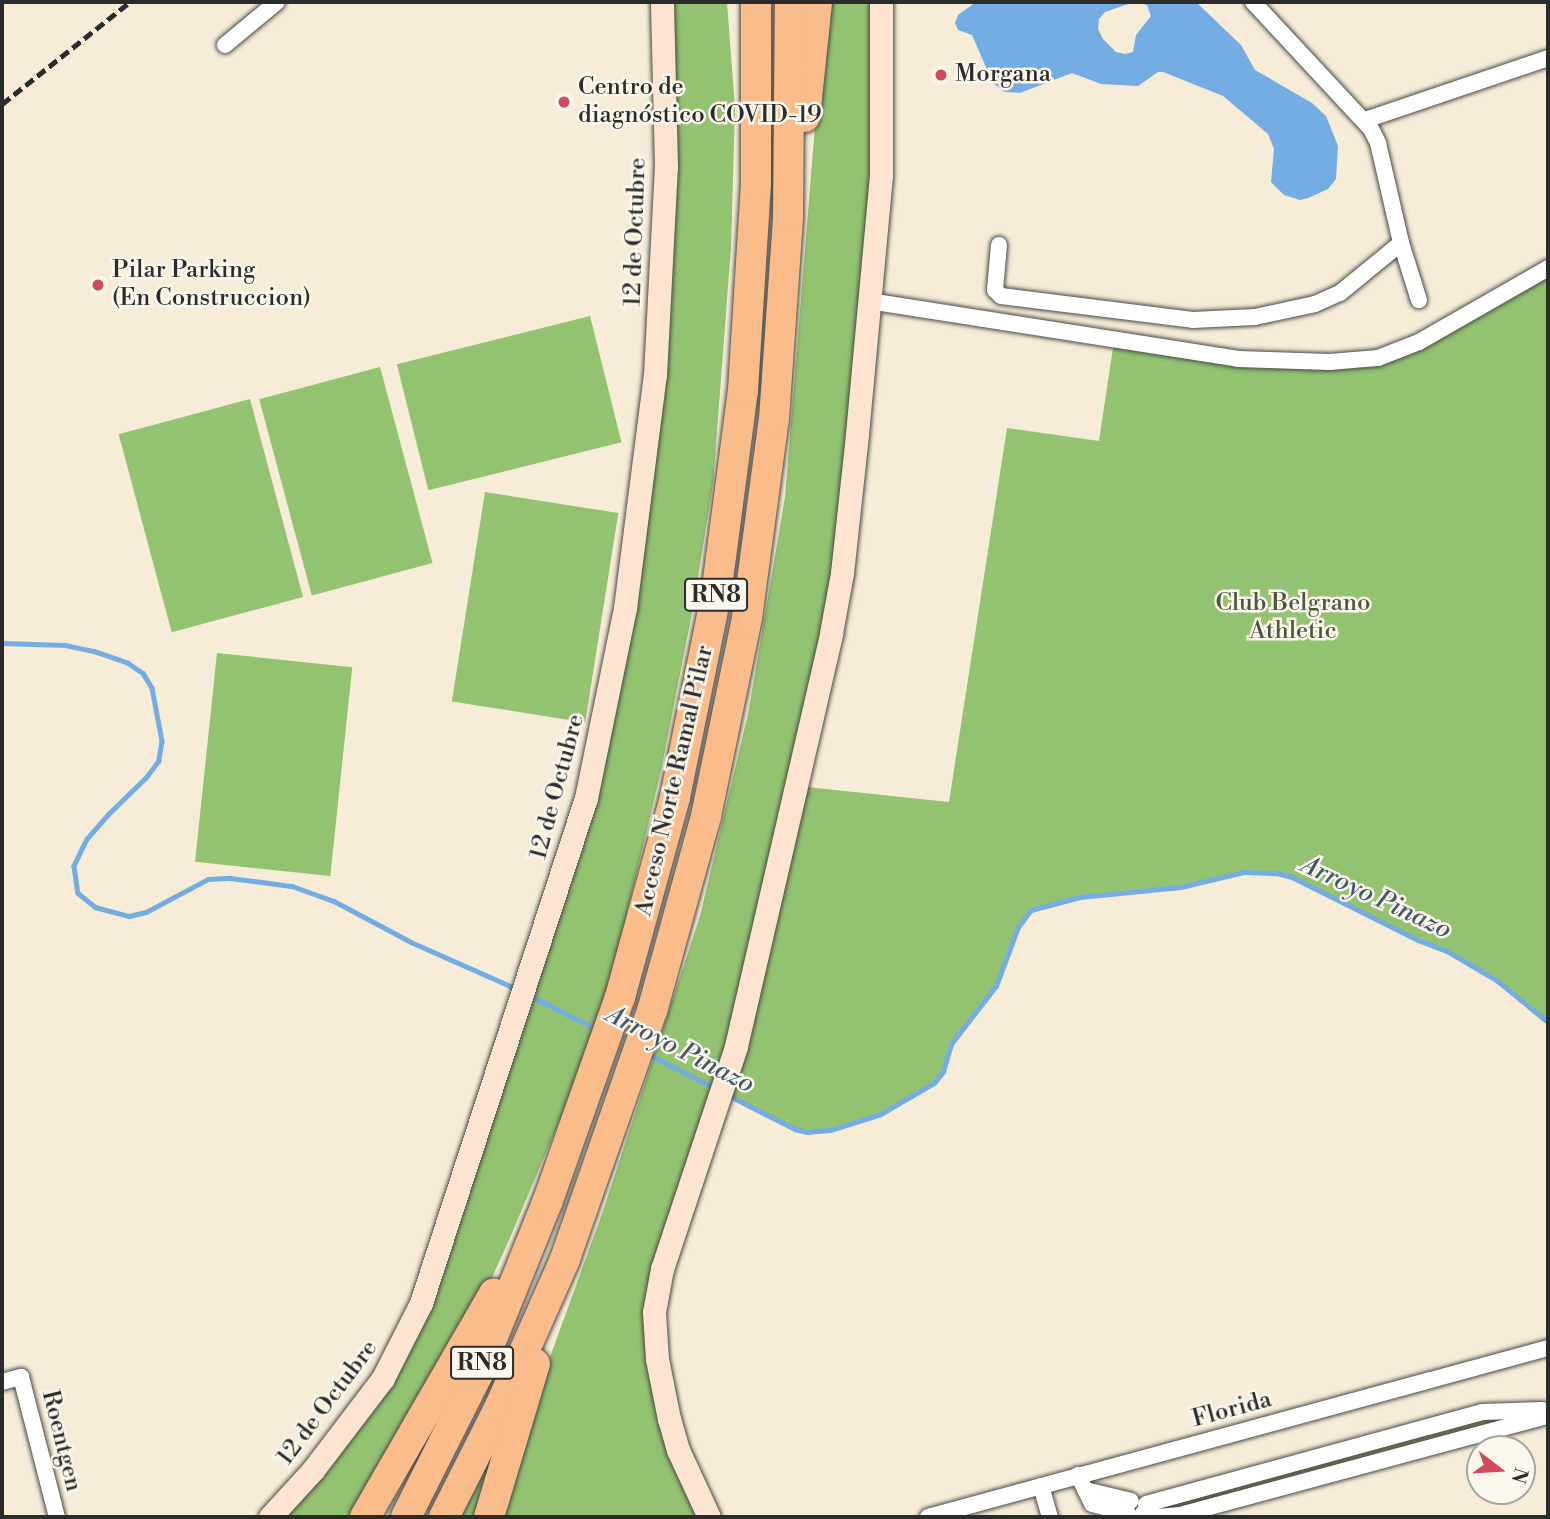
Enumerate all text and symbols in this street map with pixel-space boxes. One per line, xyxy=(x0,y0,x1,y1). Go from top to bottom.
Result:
place label: Morgana xyxy=(955,61,1051,89)
marker: Morgana xyxy=(933,67,949,83)
place label: Centro de diagnóstico COVID-19 xyxy=(578,74,822,130)
marker: Centro de diagnóstico COVID-19 xyxy=(556,94,572,110)
street label: 12 de Octubre xyxy=(619,157,653,307)
place label: Pilar Parking (En Construccion) xyxy=(112,257,311,313)
marker: Pilar Parking (En Construccion) xyxy=(90,277,106,293)
road number: RN8 xyxy=(683,576,749,614)
park label: Club Belgrano Athletic xyxy=(1215,590,1371,646)
street label: Acceso Norte Ramal Pilar xyxy=(630,643,720,919)
street label: 12 de Octubre xyxy=(525,711,591,863)
water label: Arroyo Pinazo xyxy=(1296,850,1456,946)
water label: Arroyo Pinazo xyxy=(601,999,759,1101)
street label: 12 de Octubre xyxy=(272,1335,384,1471)
road number: RN8 xyxy=(449,1344,515,1382)
street label: Florida xyxy=(1189,1386,1275,1434)
street label: Roentgen xyxy=(35,1387,87,1495)
north arrow xyxy=(1466,1435,1536,1505)
text: N xyxy=(1505,1465,1533,1486)

